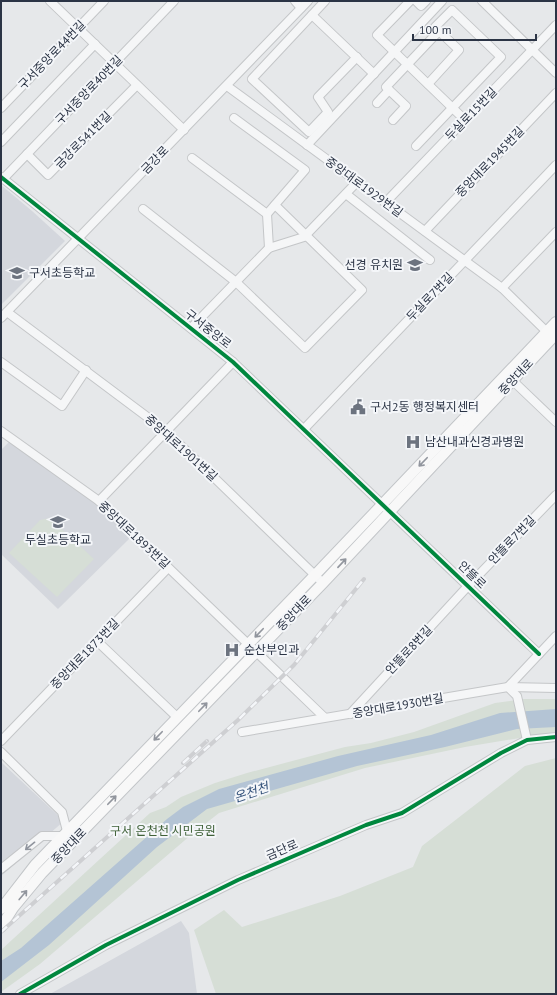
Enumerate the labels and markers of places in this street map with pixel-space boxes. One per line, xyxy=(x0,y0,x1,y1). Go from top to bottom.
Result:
school or university icon: 선경 유치원 xyxy=(406,256,424,274)
place label: 선경 유치원 xyxy=(345,257,403,272)
school or university icon: 구서초등학교 xyxy=(8,264,26,282)
place label: 구서초등학교 xyxy=(29,265,95,280)
public building icon: 구서2동 행정복지센터 xyxy=(349,398,367,416)
place label: 구서2동 행정복지센터 xyxy=(370,399,479,414)
hospital icon: 남산내과신경과병원 xyxy=(404,433,422,451)
place label: 남산내과신경과병원 xyxy=(425,434,524,449)
school or university icon: 두실초등학교 xyxy=(49,513,67,531)
place label: 두실초등학교 xyxy=(25,532,91,547)
hospital icon: 순산부인과 xyxy=(223,641,241,659)
place label: 순산부인과 xyxy=(244,642,299,657)

